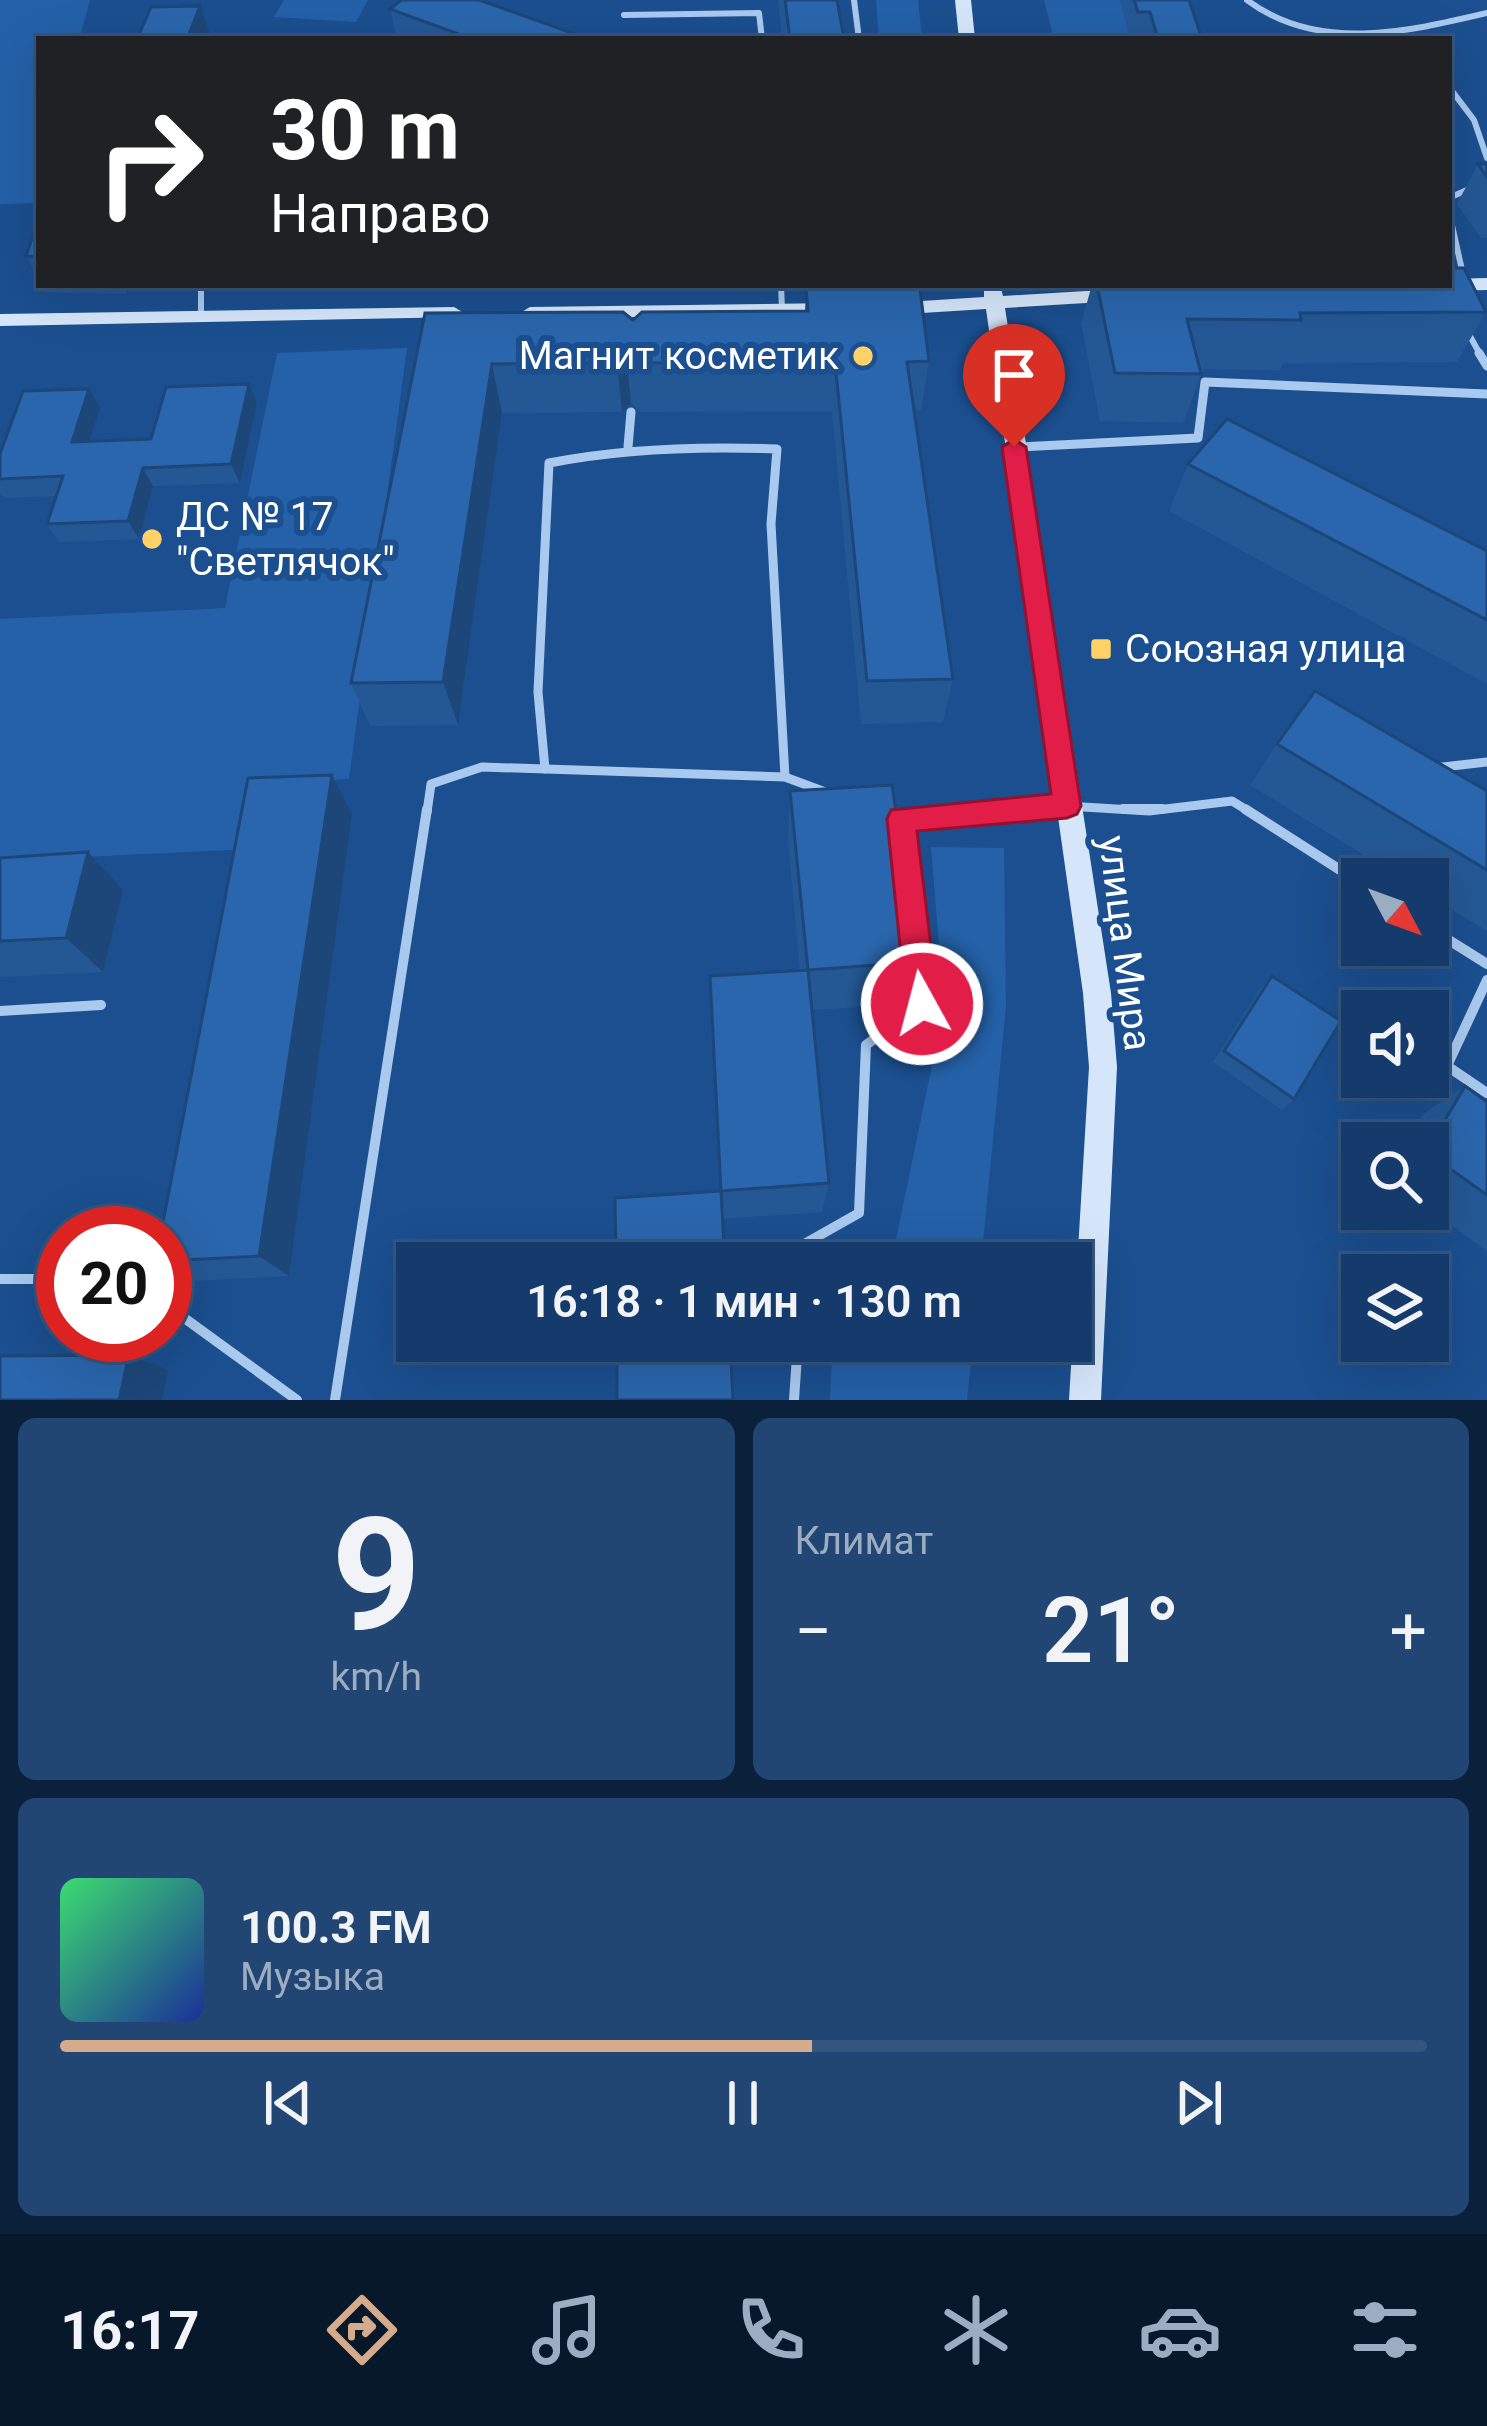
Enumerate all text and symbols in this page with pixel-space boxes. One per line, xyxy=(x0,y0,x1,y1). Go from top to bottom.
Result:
text: 30 m xyxy=(270,81,460,180)
icon: right xyxy=(72,84,228,240)
text: Направо xyxy=(270,182,490,245)
pin xyxy=(963,324,1065,447)
place label: Магнит косметик xyxy=(519,333,839,379)
icon: arrive xyxy=(981,342,1047,408)
marker: Магнит косметик xyxy=(850,343,876,369)
place label: ДС № 17 "Светлячок" xyxy=(176,494,395,585)
marker: ДС № 17 "Светлячок" xyxy=(139,526,165,552)
place label: Союзная улица xyxy=(1125,626,1406,672)
marker: Союзная улица xyxy=(1088,636,1114,662)
street label: улица Мира xyxy=(1089,833,1161,1053)
north arrow xyxy=(1341,858,1449,966)
map controls xyxy=(1341,858,1449,1362)
position arrow xyxy=(859,941,985,1067)
button: sound xyxy=(1341,990,1449,1098)
button: search xyxy=(1341,1122,1449,1230)
speed limit sign: 20 xyxy=(36,1206,192,1362)
button: layers xyxy=(1341,1254,1449,1362)
text: 16:18 · 1 мин · 130 m xyxy=(526,1275,962,1328)
text: 9 xyxy=(331,1484,421,1667)
text: Климат xyxy=(795,1518,933,1564)
text: 21° xyxy=(1042,1579,1180,1684)
text: − xyxy=(795,1593,832,1670)
text: + xyxy=(1390,1593,1427,1670)
text: km/h xyxy=(330,1654,422,1700)
text: 100.3 FM xyxy=(240,1901,432,1954)
text: Музыка xyxy=(240,1954,385,2000)
icon: previous xyxy=(255,2070,321,2136)
icon: pause xyxy=(710,2070,776,2136)
icon: next xyxy=(1166,2070,1232,2136)
icon: directions xyxy=(320,2288,404,2372)
icon: music xyxy=(525,2288,609,2372)
icon: phone xyxy=(729,2288,813,2372)
icon: climate xyxy=(934,2288,1018,2372)
icon: car xyxy=(1138,2288,1222,2372)
icon: filters xyxy=(1343,2288,1427,2372)
text: 16:17 xyxy=(60,2299,199,2362)

